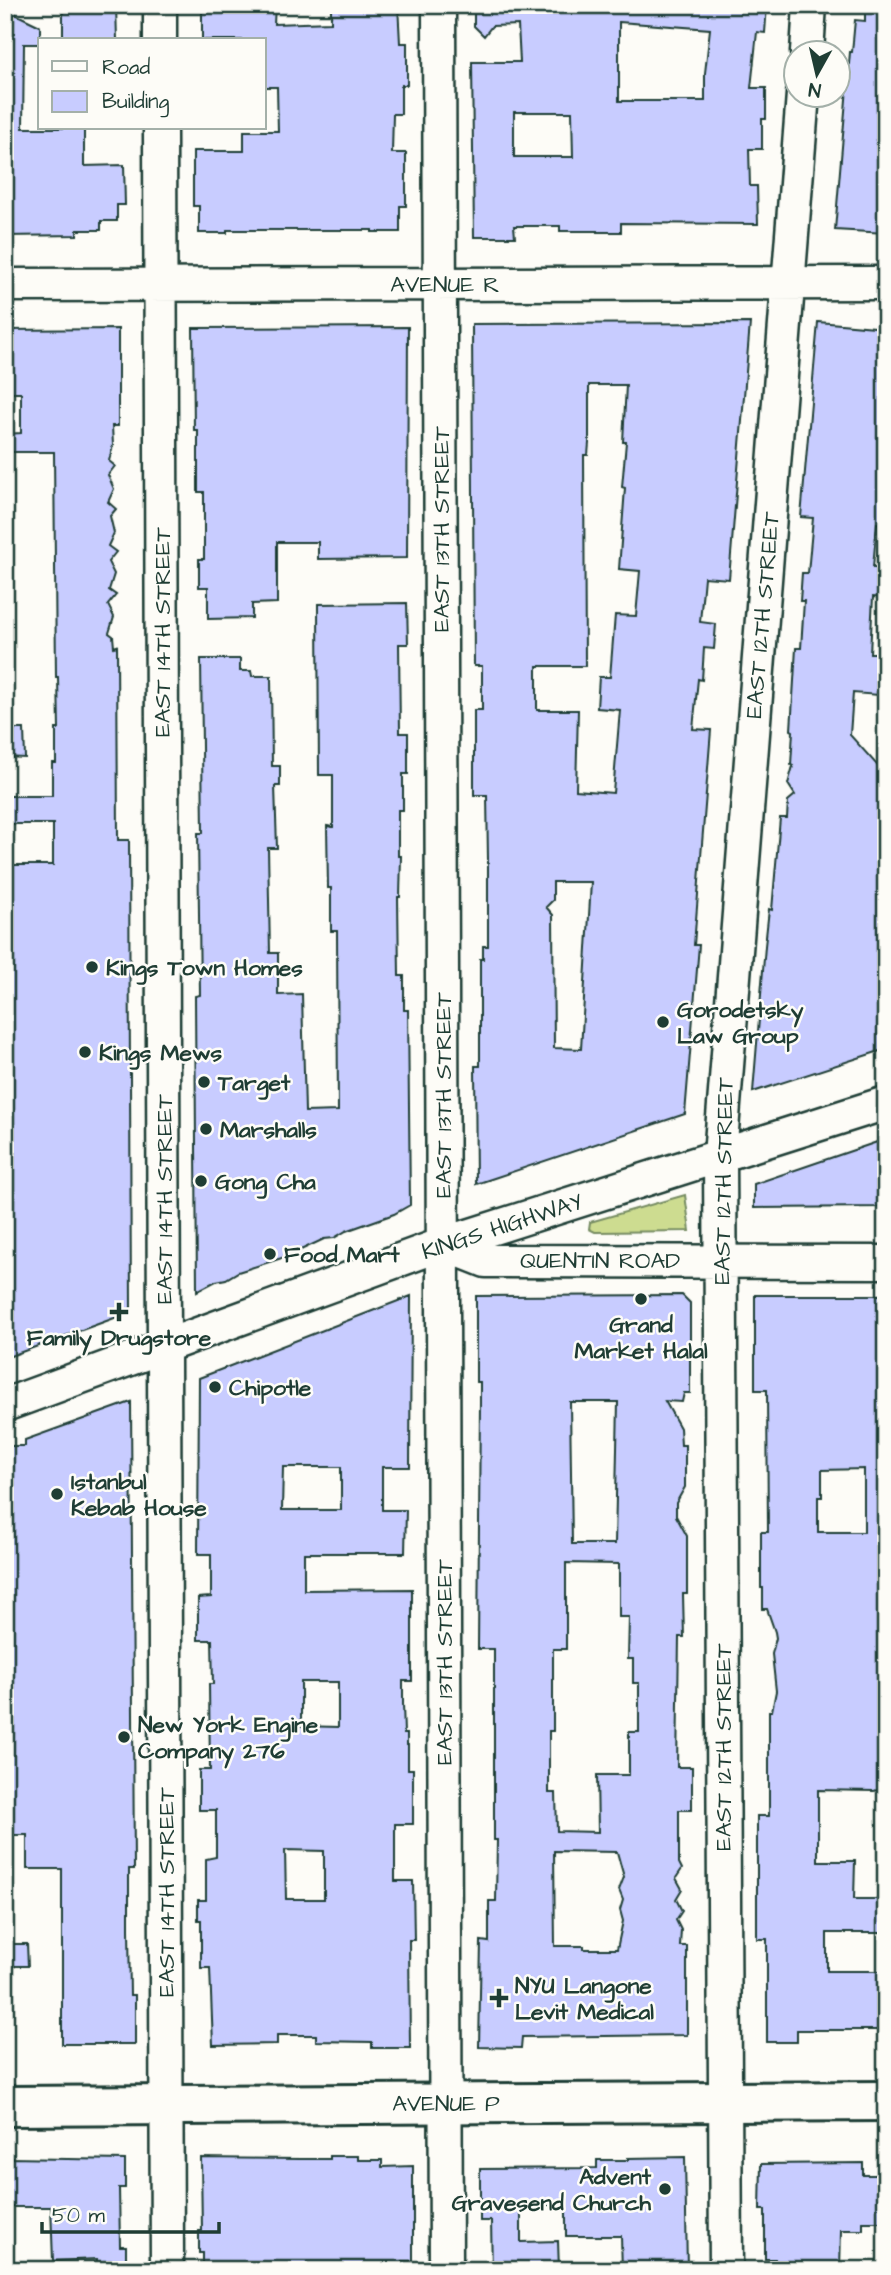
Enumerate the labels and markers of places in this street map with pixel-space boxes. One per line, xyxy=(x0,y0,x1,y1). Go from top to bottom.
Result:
place label: Kings Town Homes xyxy=(106,952,303,985)
marker: Kings Town Homes xyxy=(84,959,100,975)
place label: Gorodetsky Law Group xyxy=(677,994,804,1052)
marker: Gorodetsky Law Group xyxy=(655,1014,671,1030)
place label: Kings Mews xyxy=(99,1037,223,1070)
marker: Kings Mews xyxy=(77,1044,93,1060)
place label: Target xyxy=(217,1067,291,1100)
marker: Target xyxy=(196,1074,212,1090)
place label: Marshalls xyxy=(220,1114,317,1146)
marker: Marshalls xyxy=(198,1121,214,1137)
place label: Gong Cha xyxy=(215,1166,316,1199)
marker: Gong Cha xyxy=(193,1173,209,1189)
place label: Food Mart xyxy=(284,1239,400,1271)
marker: Food Mart xyxy=(262,1246,278,1262)
marker: Grand Market Halal xyxy=(633,1291,649,1307)
marker: Family Drugstore xyxy=(111,1304,127,1320)
place label: Grand Market Halal xyxy=(574,1309,708,1367)
place label: Family Drugstore xyxy=(27,1322,212,1356)
place label: Chipotle xyxy=(229,1372,312,1404)
marker: Chipotle xyxy=(207,1379,223,1395)
place label: Istanbul Kebab House xyxy=(71,1466,207,1524)
marker: Istanbul Kebab House xyxy=(49,1486,65,1502)
place label: New York Engine Company 276 xyxy=(138,1709,319,1769)
marker: New York Engine Company 276 xyxy=(116,1729,132,1745)
place label: NYU Langone Levit Medical xyxy=(515,1970,654,2028)
marker: NYU Langone Levit Medical xyxy=(489,1988,509,2008)
place label: Advent Gravesend Church xyxy=(452,2161,652,2219)
marker: Advent Gravesend Church xyxy=(657,2181,673,2197)

